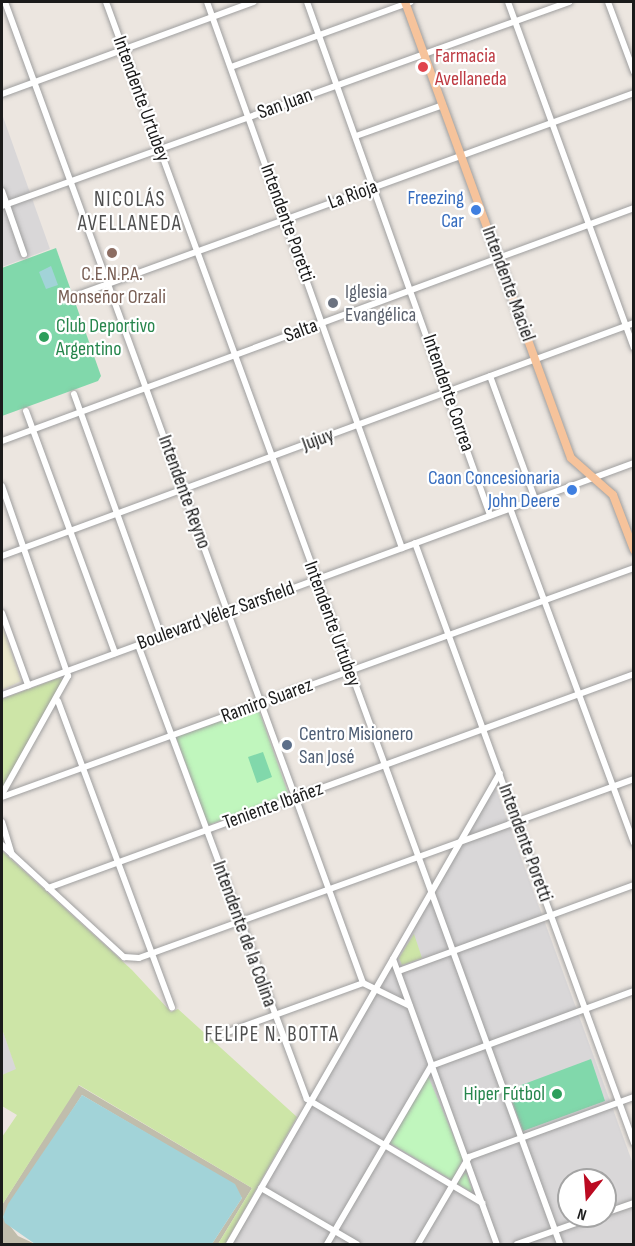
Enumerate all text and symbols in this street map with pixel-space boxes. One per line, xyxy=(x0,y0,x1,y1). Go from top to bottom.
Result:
street label: Intendente Urtubey xyxy=(107,33,175,165)
place label: Farmacia Avellaneda xyxy=(435,44,507,91)
marker: Farmacia Avellaneda xyxy=(416,60,430,74)
street label: San Juan xyxy=(254,83,316,125)
street label: Intendente Poretti xyxy=(255,161,319,285)
street label: La Rioja xyxy=(325,175,381,215)
place label: Freezing Car xyxy=(408,186,464,233)
district label: NICOLÁS AVELLANEDA xyxy=(78,187,182,237)
marker: Freezing Car xyxy=(469,203,483,217)
street label: Intendente Maciel xyxy=(476,223,540,345)
marker: C.E.N.P.A. Monseñor Orzali xyxy=(105,246,119,260)
place label: C.E.N.P.A. Monseñor Orzali xyxy=(58,262,166,309)
place label: Iglesia Evangélica xyxy=(345,280,416,327)
marker: Iglesia Evangélica xyxy=(326,296,340,310)
place label: Club Deportivo Argentino xyxy=(56,314,155,361)
street label: Salta xyxy=(281,314,321,348)
marker: Club Deportivo Argentino xyxy=(37,330,51,344)
street label: Intendente Correa xyxy=(417,331,479,455)
street label: Jujuy xyxy=(299,423,337,457)
street label: Intendente Reyno xyxy=(152,432,216,552)
place label: Caon Concesionaria John Deere xyxy=(428,466,560,513)
marker: Caon Concesionaria John Deere xyxy=(565,483,579,497)
street label: Intendente Urtubey xyxy=(298,558,366,690)
street label: Boulevard Vélez Sarsfield xyxy=(134,576,298,656)
street label: Ramiro Suarez xyxy=(218,673,316,729)
place label: Centro Misionero San José xyxy=(299,722,413,769)
marker: Centro Misionero San José xyxy=(280,738,294,752)
street label: Teniente Ibáñez xyxy=(220,777,326,835)
street label: Intendente Poretti xyxy=(493,781,557,905)
street label: Intendente de la Colina xyxy=(206,858,282,1010)
district label: FELIPE N. BOTTA xyxy=(205,1022,339,1048)
place label: Hiper Fútbol xyxy=(464,1082,545,1106)
marker: Hiper Fútbol xyxy=(550,1087,564,1101)
north arrow xyxy=(557,1168,617,1228)
text: N xyxy=(575,1203,589,1224)

